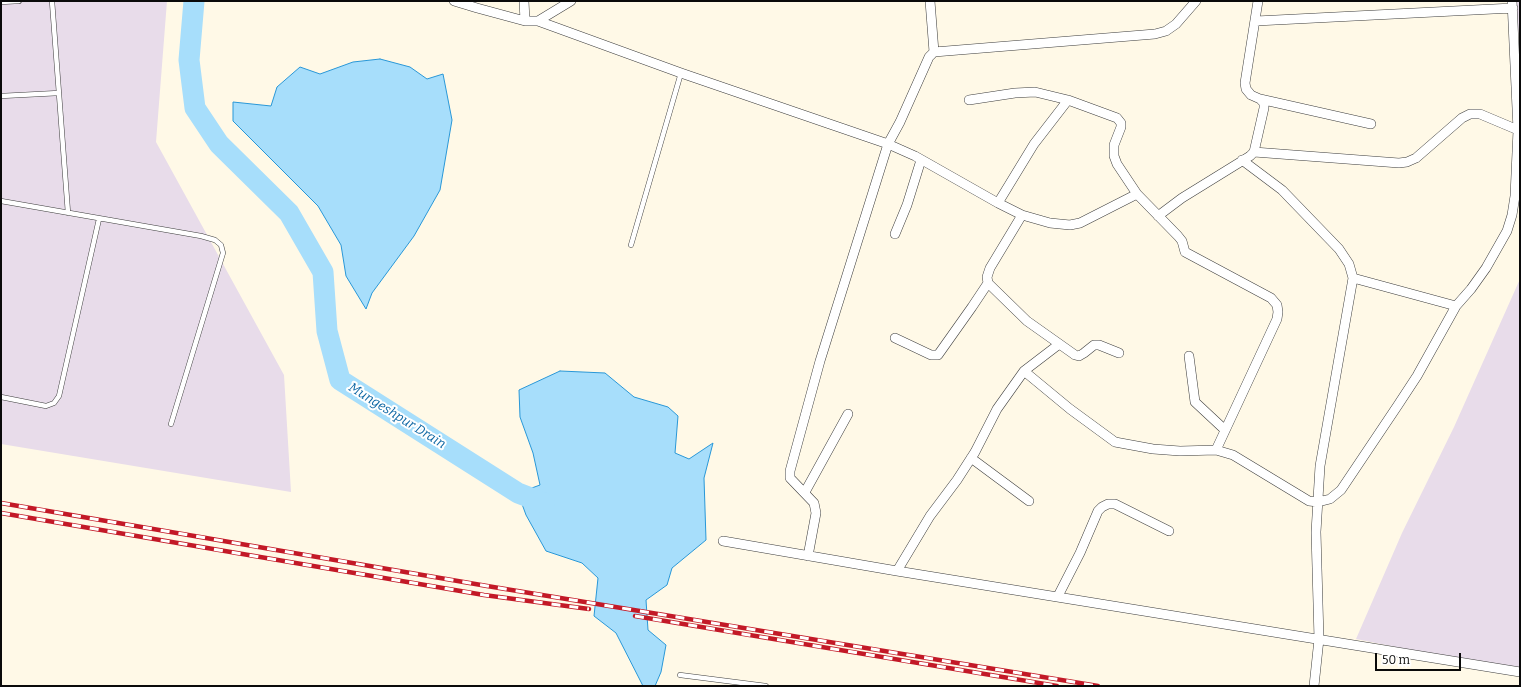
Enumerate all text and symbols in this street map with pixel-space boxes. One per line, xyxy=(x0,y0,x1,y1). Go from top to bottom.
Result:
water label: Mungeshpur Drain xyxy=(346,380,448,452)
scale bar xyxy=(1377,645,1463,671)
text: 50 m xyxy=(1382,653,1410,667)

